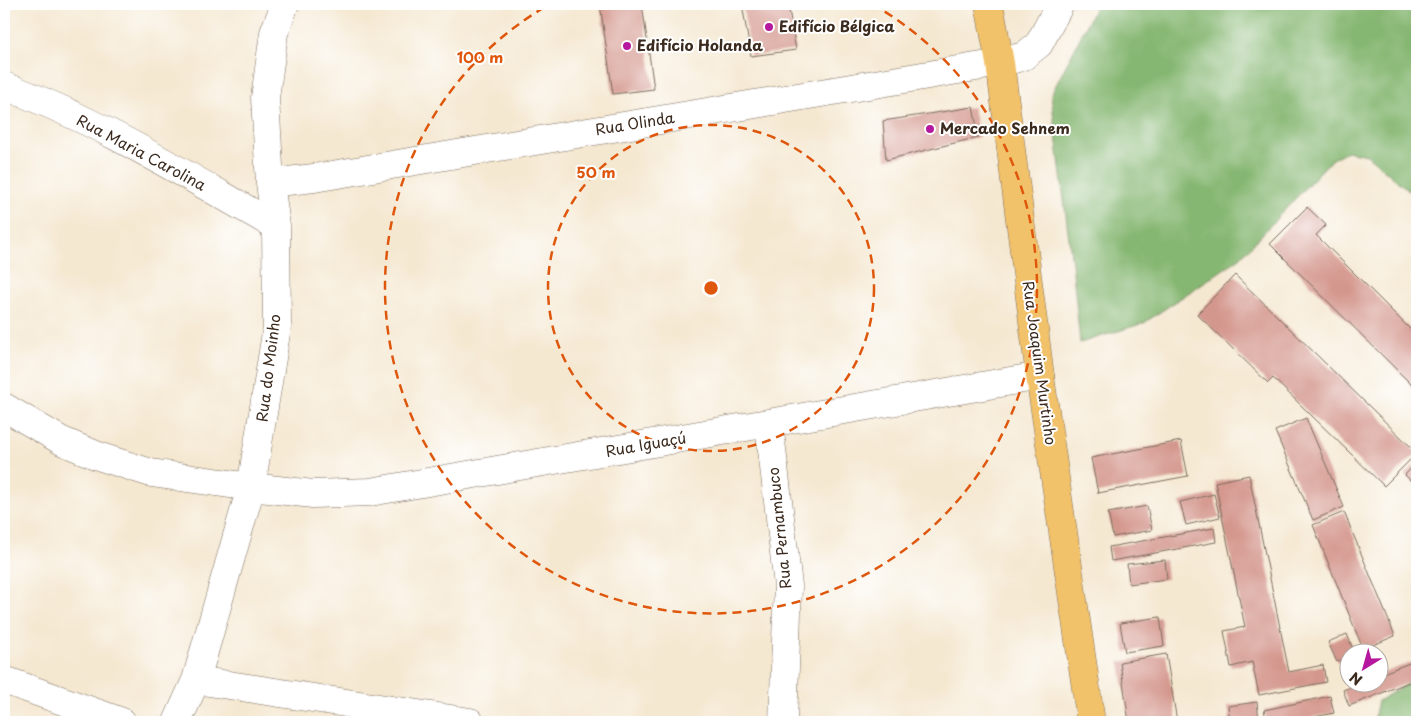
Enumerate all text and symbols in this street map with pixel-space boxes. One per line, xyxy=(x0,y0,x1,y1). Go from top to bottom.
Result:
place label: Edifício Bélgica xyxy=(779,14,895,37)
marker: Edifício Bélgica xyxy=(763,21,775,33)
place label: Edifício Holanda xyxy=(637,33,763,56)
marker: Edifício Holanda xyxy=(621,40,633,52)
text: 100 m xyxy=(457,45,503,68)
street label: Rua Olinda xyxy=(594,105,676,140)
street label: Rua Maria Carolina xyxy=(73,108,211,196)
place label: Mercado Sehnem xyxy=(940,116,1070,139)
marker: Mercado Sehnem xyxy=(924,123,936,135)
text: 50 m xyxy=(577,160,615,183)
centre of rings xyxy=(702,279,720,297)
street label: Rua Joaquim Murtinho xyxy=(1018,279,1063,446)
street label: Rua do Moinho xyxy=(249,313,286,423)
street label: Rua Iguaçú xyxy=(604,425,688,462)
street label: Rua Pernambuco xyxy=(761,466,796,590)
north arrow xyxy=(1338,644,1388,694)
text: N xyxy=(1345,667,1367,691)

